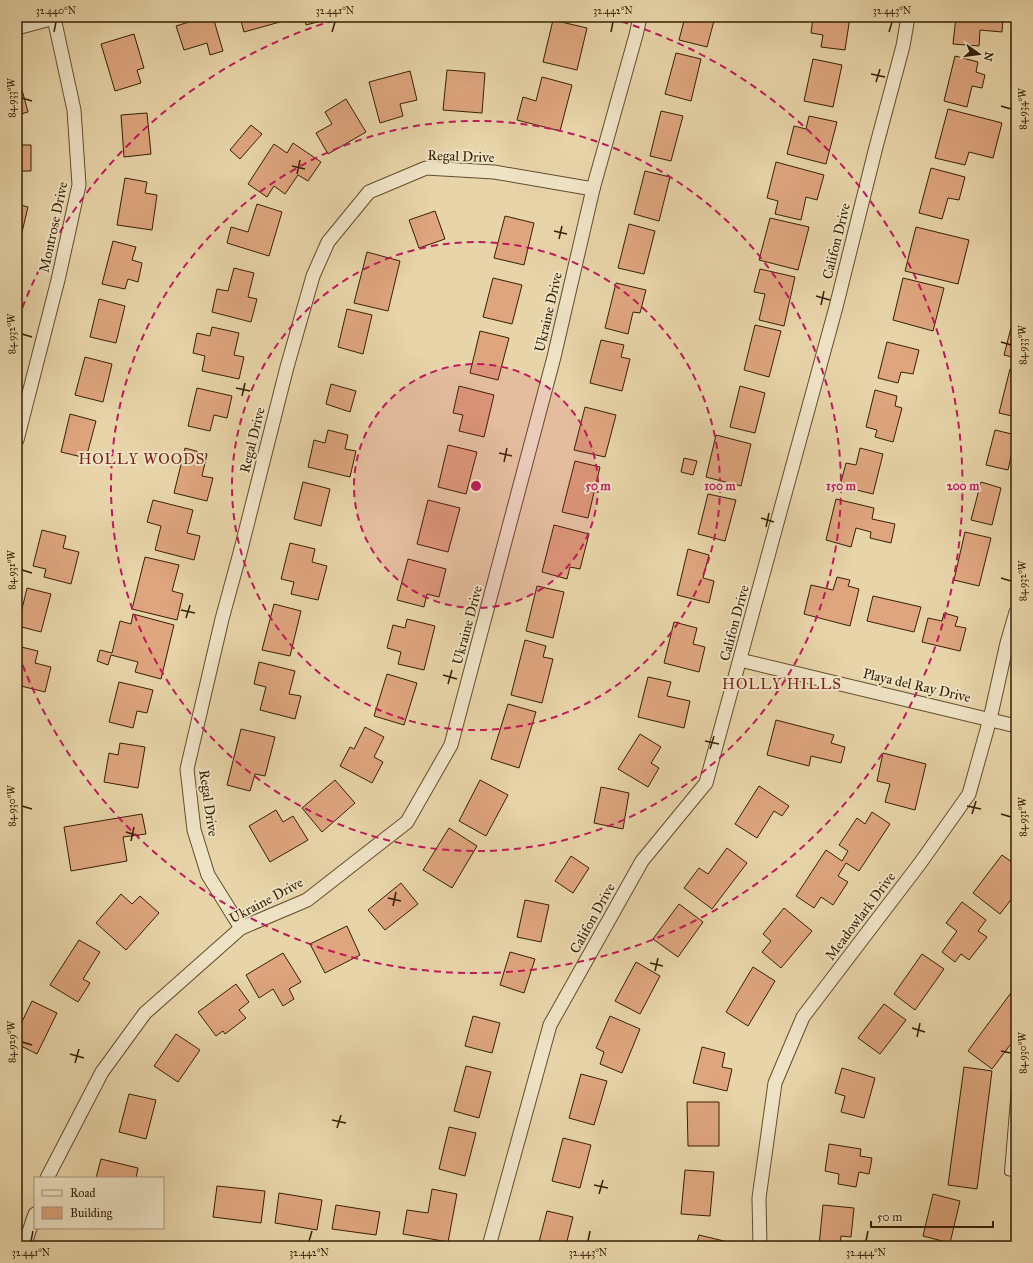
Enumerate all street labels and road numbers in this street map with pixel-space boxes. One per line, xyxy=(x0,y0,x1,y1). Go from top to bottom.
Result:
street label: Regal Drive xyxy=(427,147,495,166)
street label: Montrose Drive xyxy=(36,180,71,274)
street label: Califon Drive xyxy=(819,201,854,281)
street label: Ukraine Drive xyxy=(531,270,566,354)
street label: Regal Drive xyxy=(236,405,269,475)
street label: Ukraine Drive xyxy=(449,583,486,667)
street label: Califon Drive xyxy=(716,583,753,663)
street label: Playa del Ray Drive xyxy=(861,665,973,706)
street label: Regal Drive xyxy=(195,769,222,838)
street label: Meadowlark Drive xyxy=(822,869,899,964)
street label: Ukraine Drive xyxy=(226,874,306,927)
street label: Califon Drive xyxy=(566,880,619,956)

